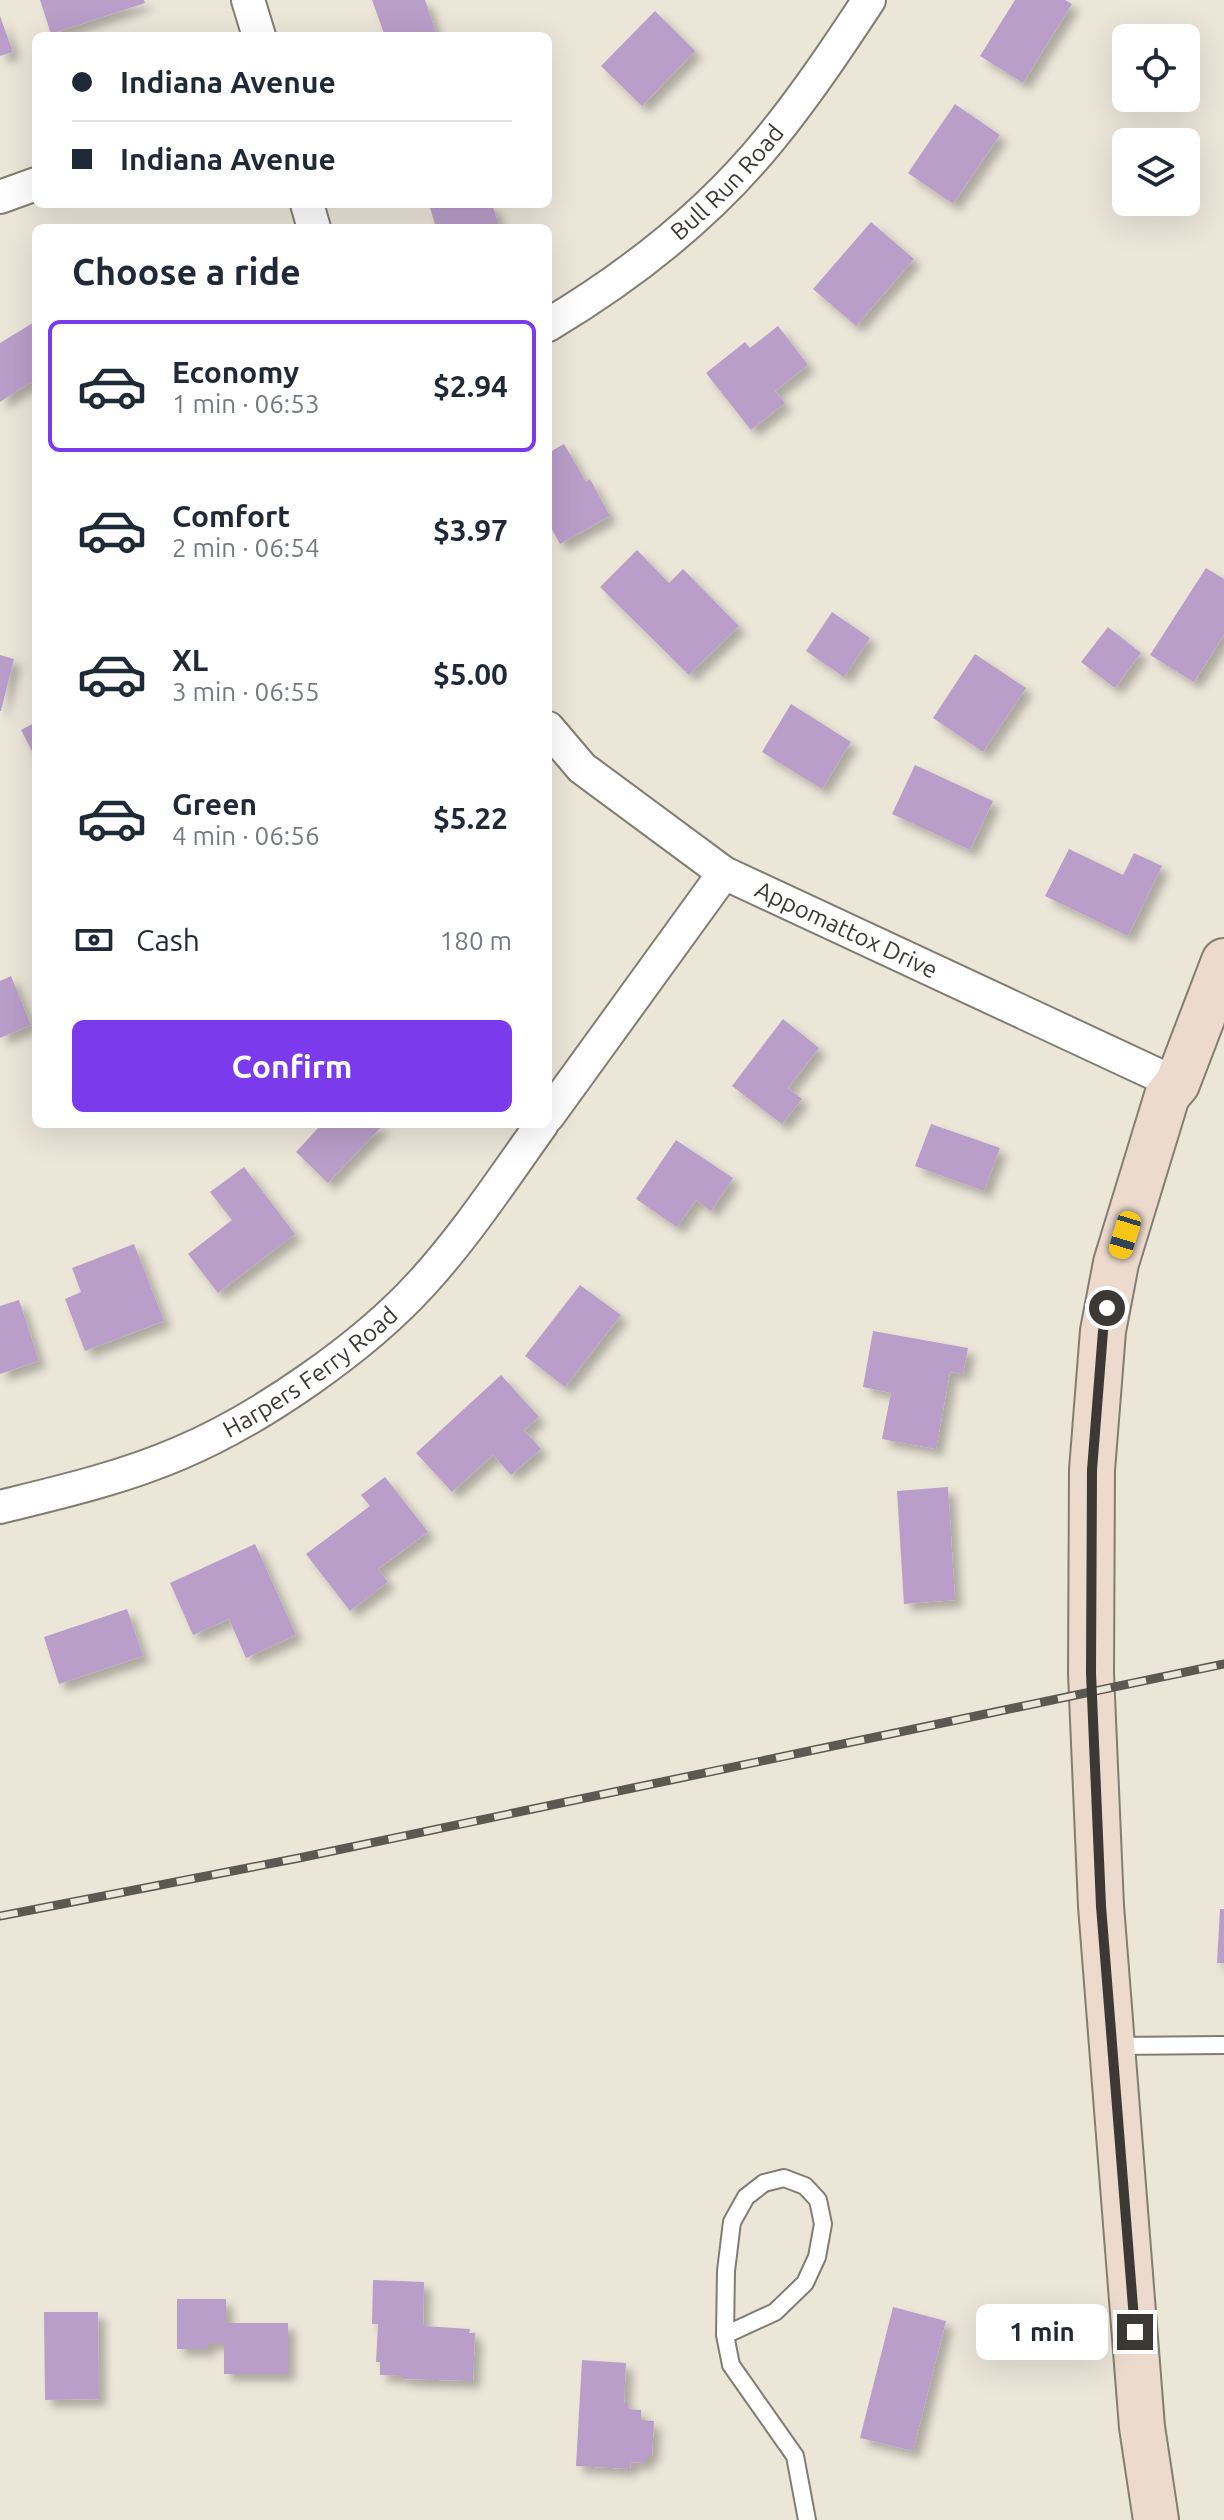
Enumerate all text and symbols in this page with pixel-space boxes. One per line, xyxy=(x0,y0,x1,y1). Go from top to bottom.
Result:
map controls xyxy=(1112,24,1200,216)
button: locate xyxy=(1112,24,1200,112)
text: Indiana Avenue xyxy=(120,65,336,99)
street label: Bull Run Road xyxy=(665,119,789,245)
button: layers xyxy=(1112,128,1200,216)
text: Indiana Avenue xyxy=(120,142,336,176)
text: Choose a ride xyxy=(72,251,301,292)
icon: car xyxy=(76,350,148,422)
text: Economy xyxy=(172,355,299,389)
text: $2.94 xyxy=(433,369,508,403)
text: 1 min · 06:53 xyxy=(172,389,320,418)
icon: car xyxy=(76,494,148,566)
text: Comfort xyxy=(172,499,290,533)
text: $3.97 xyxy=(433,513,508,547)
text: 2 min · 06:54 xyxy=(172,533,320,562)
icon: car xyxy=(76,638,148,710)
text: XL xyxy=(172,643,208,677)
text: $5.00 xyxy=(433,657,508,691)
text: 3 min · 06:55 xyxy=(172,677,320,706)
icon: car xyxy=(76,782,148,854)
text: Green xyxy=(172,787,257,821)
text: $5.22 xyxy=(433,801,508,835)
text: 4 min · 06:56 xyxy=(172,821,320,850)
street label: Appomattox Drive xyxy=(751,875,942,984)
icon: cash xyxy=(72,918,116,962)
text: Cash xyxy=(136,923,200,957)
text: 180 m xyxy=(440,926,512,955)
button: Confirm xyxy=(72,1020,512,1112)
car xyxy=(1107,1209,1143,1261)
route start xyxy=(1089,1290,1125,1326)
street label: Harpers Ferry Road xyxy=(218,1301,403,1443)
callout: 1 min xyxy=(975,2304,1107,2360)
route end xyxy=(1117,2314,1153,2350)
text: 1 min xyxy=(1009,2317,1075,2346)

